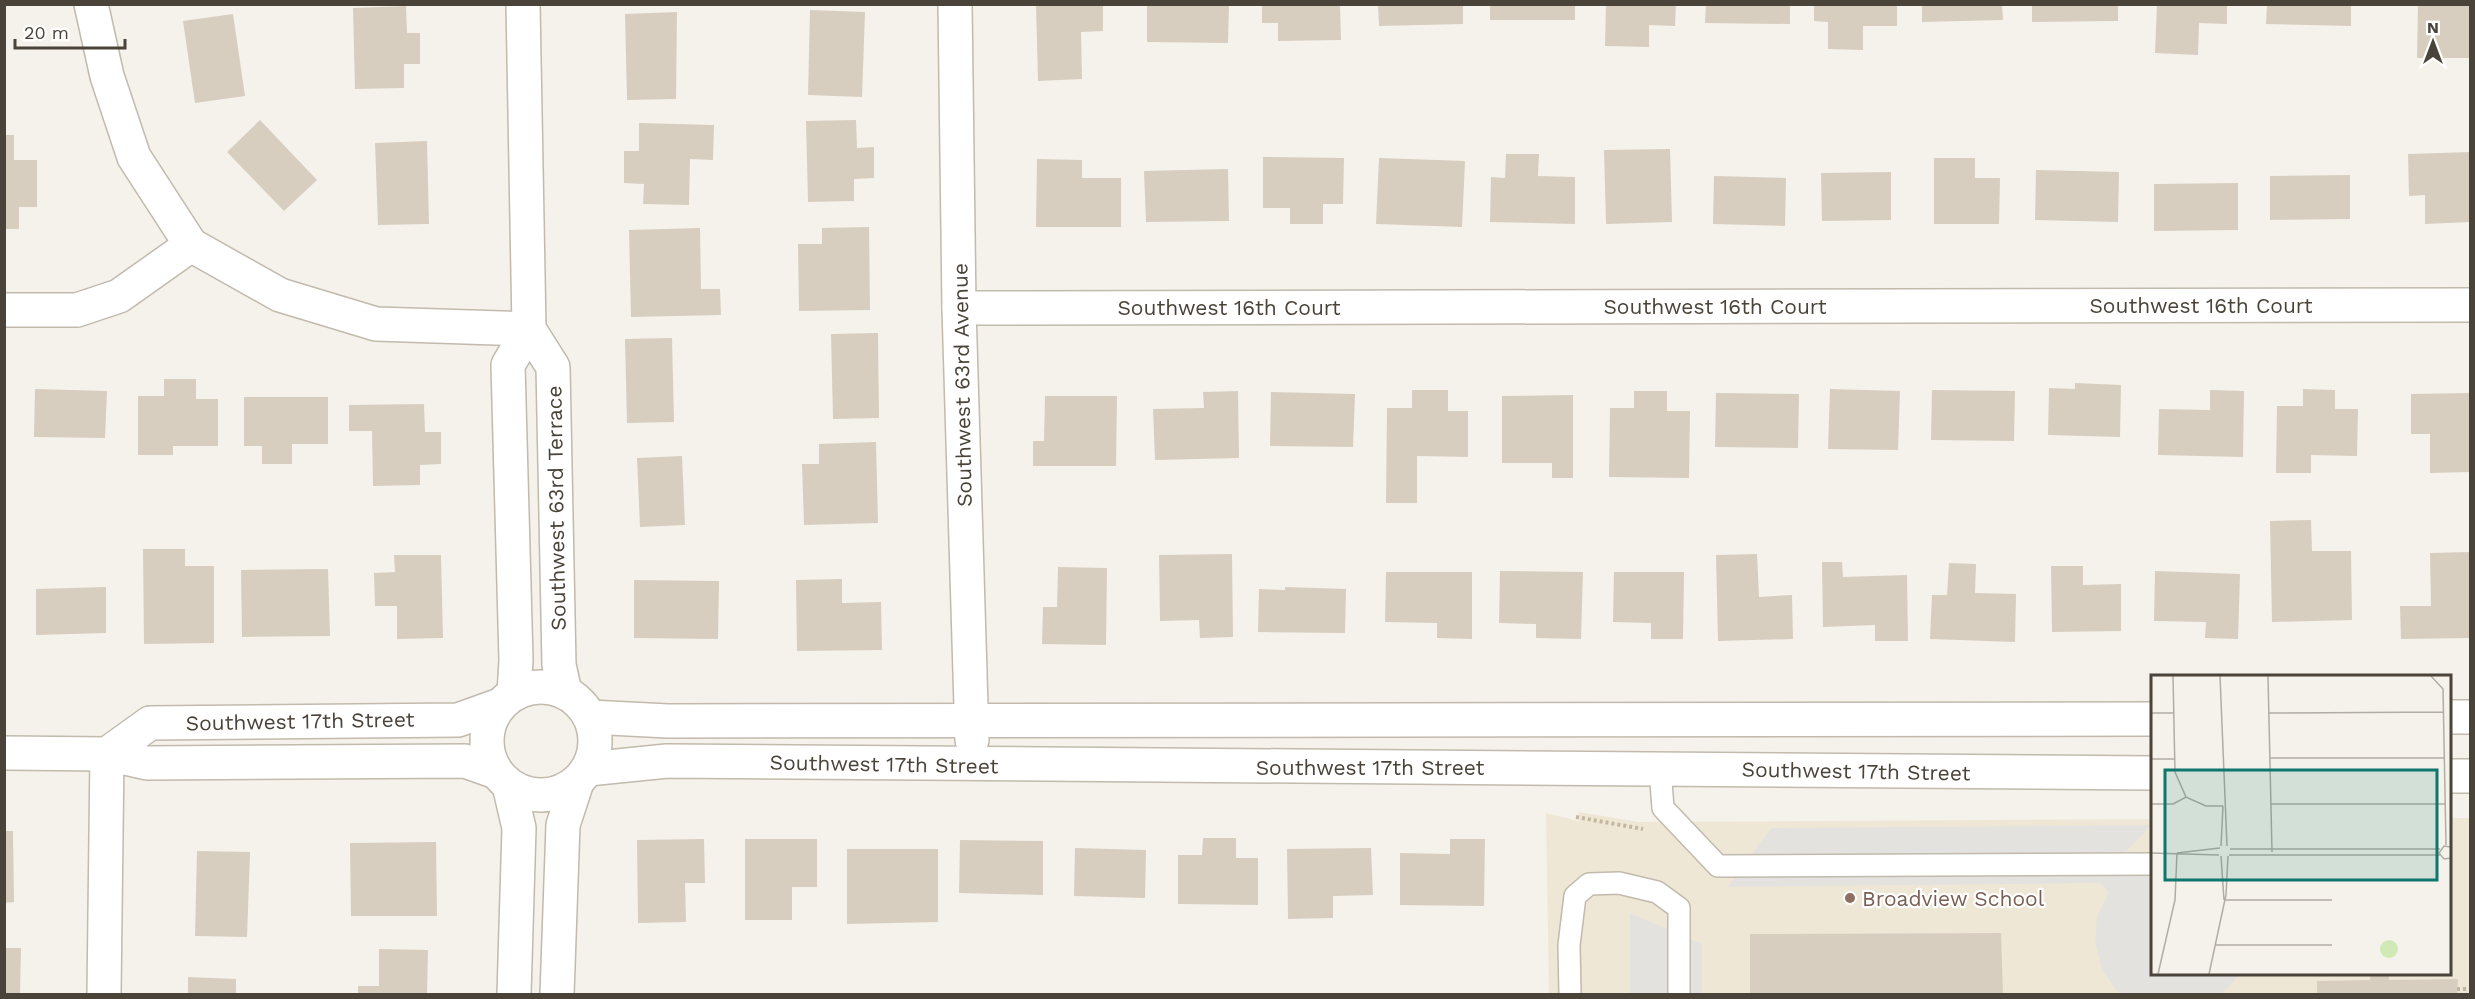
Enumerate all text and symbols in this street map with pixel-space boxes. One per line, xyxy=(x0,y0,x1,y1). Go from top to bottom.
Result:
scale bar xyxy=(15,12,124,50)
north arrow xyxy=(2403,12,2463,72)
text: N xyxy=(2427,18,2439,37)
text: 20 m xyxy=(24,22,69,43)
street label: Southwest 63rd Avenue xyxy=(947,263,977,507)
street label: Southwest 16th Court xyxy=(2089,293,2313,318)
street label: Southwest 16th Court xyxy=(1603,294,1827,319)
street label: Southwest 16th Court xyxy=(1117,295,1341,320)
street label: Southwest 63rd Terrace xyxy=(541,385,571,631)
inset map xyxy=(2151,675,2451,975)
street label: Southwest 17th Street xyxy=(185,707,415,735)
street label: Southwest 17th Street xyxy=(769,750,999,778)
street label: Southwest 17th Street xyxy=(1256,755,1485,780)
street label: Southwest 17th Street xyxy=(1741,757,1971,785)
place label: Broadview School xyxy=(1862,886,2045,911)
marker: Broadview School xyxy=(1843,891,1857,905)

